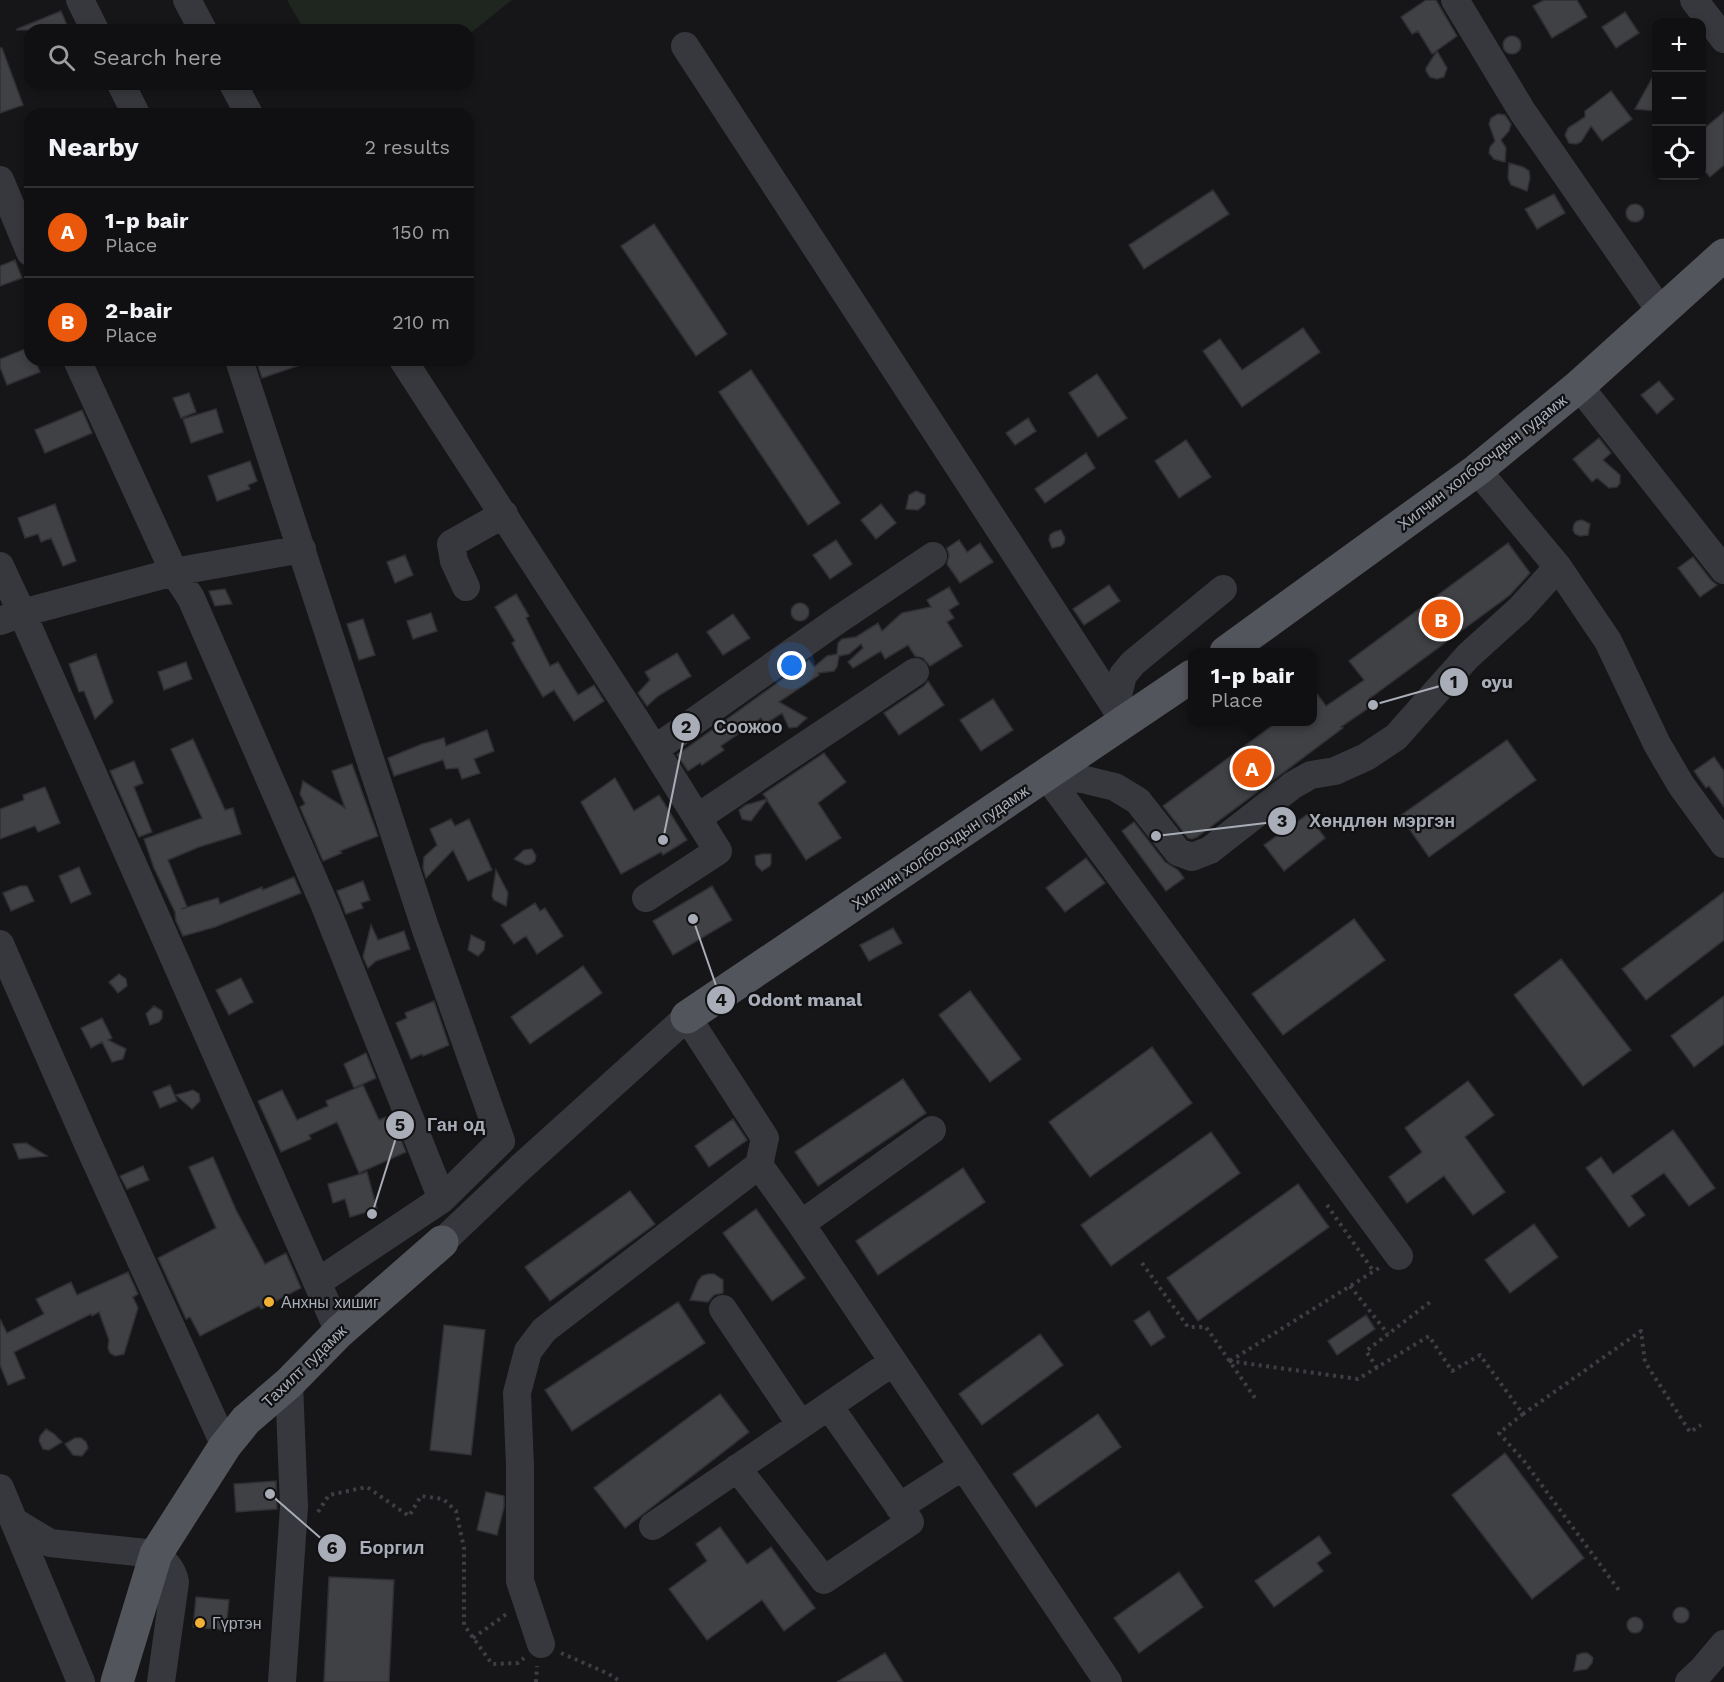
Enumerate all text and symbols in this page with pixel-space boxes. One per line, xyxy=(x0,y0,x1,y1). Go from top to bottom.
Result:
map controls xyxy=(1652,18,1706,180)
button: + xyxy=(1652,18,1706,72)
search box xyxy=(24,24,474,90)
icon: search xyxy=(45,41,78,74)
text: Search here xyxy=(93,45,222,70)
button: − xyxy=(1652,72,1706,126)
button: locate xyxy=(1652,126,1706,180)
text: Nearby xyxy=(48,132,139,162)
text: 2 results xyxy=(365,135,450,159)
text: 1-p bair xyxy=(105,208,188,233)
text: A xyxy=(61,220,74,244)
text: 150 m xyxy=(392,220,450,244)
text: Place xyxy=(105,233,157,257)
text: 2-bair xyxy=(105,298,172,323)
text: B xyxy=(61,310,74,334)
text: 210 m xyxy=(392,310,450,334)
text: Place xyxy=(105,323,157,347)
street label: Хилчин холбоочдын гудамж xyxy=(1394,390,1571,534)
pin: B xyxy=(1422,596,1460,642)
popup xyxy=(1188,648,1317,726)
your location xyxy=(777,651,806,680)
text: 1-p bair xyxy=(1211,663,1294,688)
callout: oyu xyxy=(1439,664,1525,700)
text: 1 xyxy=(1450,671,1458,692)
text: oyu xyxy=(1481,671,1513,692)
text: Place xyxy=(1211,688,1263,712)
callout: Соожоо xyxy=(671,709,795,745)
text: 2 xyxy=(681,716,691,737)
text: Соожоо xyxy=(713,716,783,737)
pin: A xyxy=(1232,746,1272,790)
street label: Хилчин холбоочдын гудамж xyxy=(848,781,1033,914)
callout: Хөндлөн мэргэн xyxy=(1267,803,1467,839)
text: 3 xyxy=(1277,810,1287,831)
text: Хөндлөн мэргэн xyxy=(1309,810,1455,831)
callout: Odont manal xyxy=(706,982,874,1018)
text: 4 xyxy=(715,989,727,1010)
text: Odont manal xyxy=(748,989,862,1010)
callout: Ган од xyxy=(385,1107,497,1143)
text: 5 xyxy=(395,1114,405,1135)
text: Ган од xyxy=(427,1114,486,1135)
place label: Анхны хишиг xyxy=(281,1293,379,1312)
marker: Анхны хишиг xyxy=(262,1295,276,1309)
street label: Тахилт гудамж xyxy=(258,1321,351,1411)
callout: Боргил xyxy=(317,1530,436,1566)
text: 6 xyxy=(326,1537,338,1558)
text: Боргил xyxy=(360,1537,424,1558)
place label: Гүртэн xyxy=(212,1614,262,1633)
marker: Гүртэн xyxy=(193,1616,207,1630)

